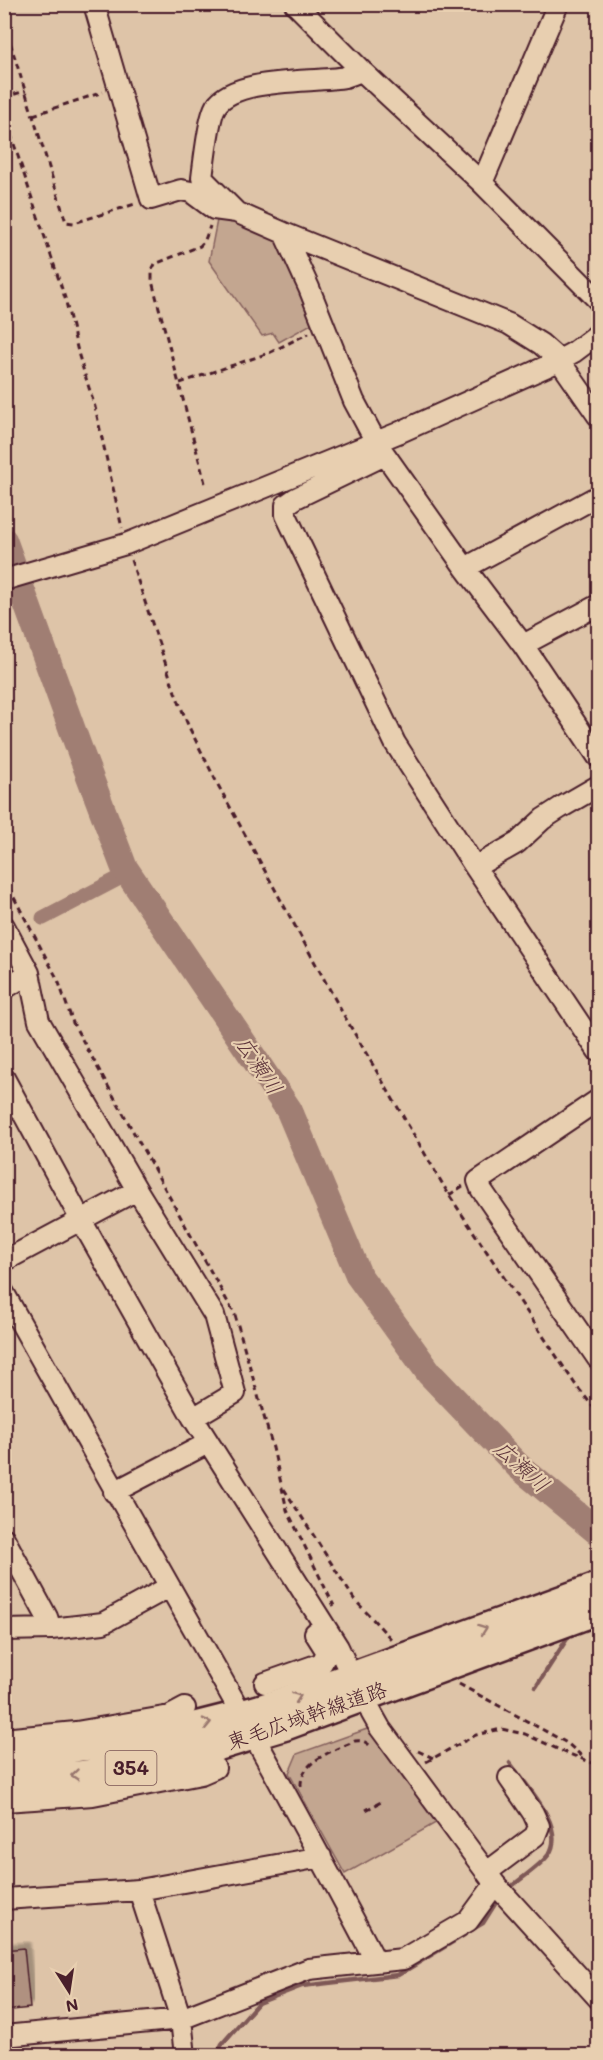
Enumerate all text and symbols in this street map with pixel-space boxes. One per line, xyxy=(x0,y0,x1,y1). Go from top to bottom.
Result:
water label: 広瀬川 xyxy=(229,1029,290,1100)
water label: 広瀬川 xyxy=(488,1433,557,1498)
one-way arrow xyxy=(477,1623,488,1636)
street label: 東毛広域幹線道路 xyxy=(223,1674,390,1755)
one-way arrow xyxy=(292,1691,302,1704)
one-way arrow xyxy=(202,1718,212,1731)
road number: 354 xyxy=(106,1751,156,1785)
one-way arrow xyxy=(70,1768,79,1781)
north arrow xyxy=(39,1961,99,2021)
text: N xyxy=(64,1995,80,2018)

